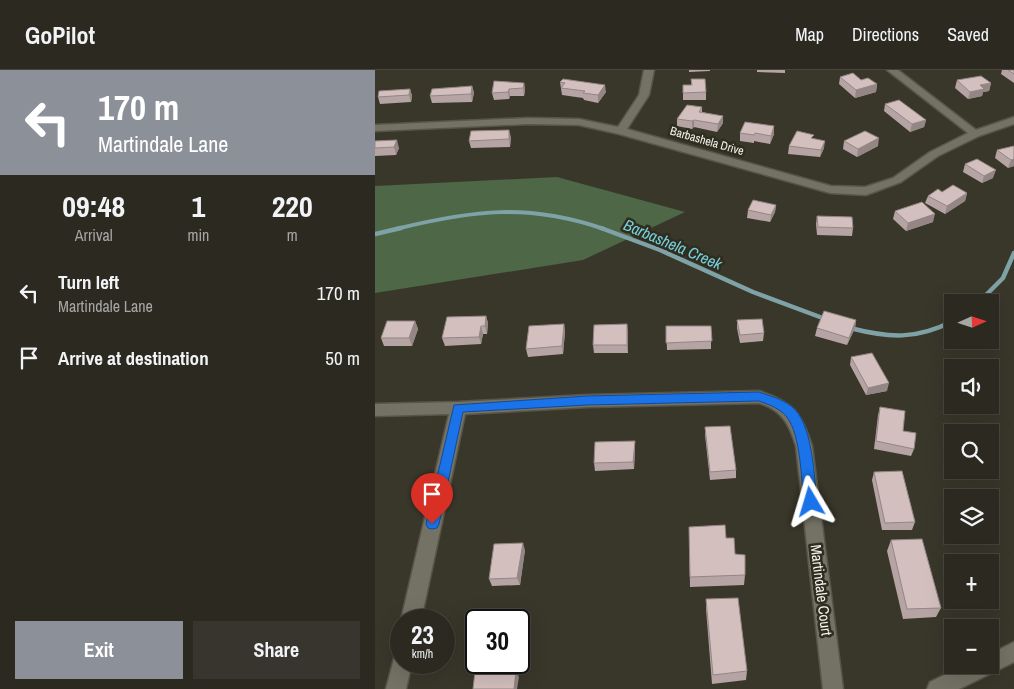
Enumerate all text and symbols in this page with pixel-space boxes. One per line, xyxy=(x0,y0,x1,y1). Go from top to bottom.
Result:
text: GoPilot xyxy=(25,19,95,51)
text: Map xyxy=(795,22,824,47)
text: Directions xyxy=(852,22,919,47)
text: Saved xyxy=(947,22,989,47)
text: 170 m xyxy=(98,84,179,131)
icon: left xyxy=(15,90,80,155)
street label: Barbashela Drive xyxy=(668,123,746,159)
text: Martindale Lane xyxy=(98,129,228,159)
text: 09:48 xyxy=(62,186,125,226)
text: 1 xyxy=(192,186,205,226)
text: 220 xyxy=(272,186,313,226)
water label: Barbashela Creek xyxy=(620,213,726,275)
text: Arrival xyxy=(75,224,113,246)
text: min xyxy=(187,224,209,246)
text: m xyxy=(287,224,298,246)
text: Turn left xyxy=(58,269,119,295)
icon: left xyxy=(15,279,43,307)
text: 170 m xyxy=(317,280,360,306)
north arrow xyxy=(944,294,999,349)
map controls xyxy=(944,294,999,674)
text: Martindale Lane xyxy=(58,295,153,317)
icon: arrive xyxy=(15,344,43,372)
text: Arrive at destination xyxy=(58,345,209,371)
text: 50 m xyxy=(325,345,360,371)
button: sound xyxy=(944,359,999,414)
button: search xyxy=(944,424,999,479)
pin xyxy=(411,473,453,524)
position arrow xyxy=(784,475,836,527)
icon: arrive xyxy=(418,480,446,508)
button: layers xyxy=(944,489,999,544)
street label: Martindale Court xyxy=(805,543,838,637)
button: + xyxy=(944,554,999,609)
speed limit sign: 30 xyxy=(465,609,530,674)
text: 23 xyxy=(411,618,434,652)
button: − xyxy=(944,619,999,674)
button: Exit xyxy=(15,621,183,679)
button: Share xyxy=(193,621,360,679)
text: km/h xyxy=(412,646,433,662)

